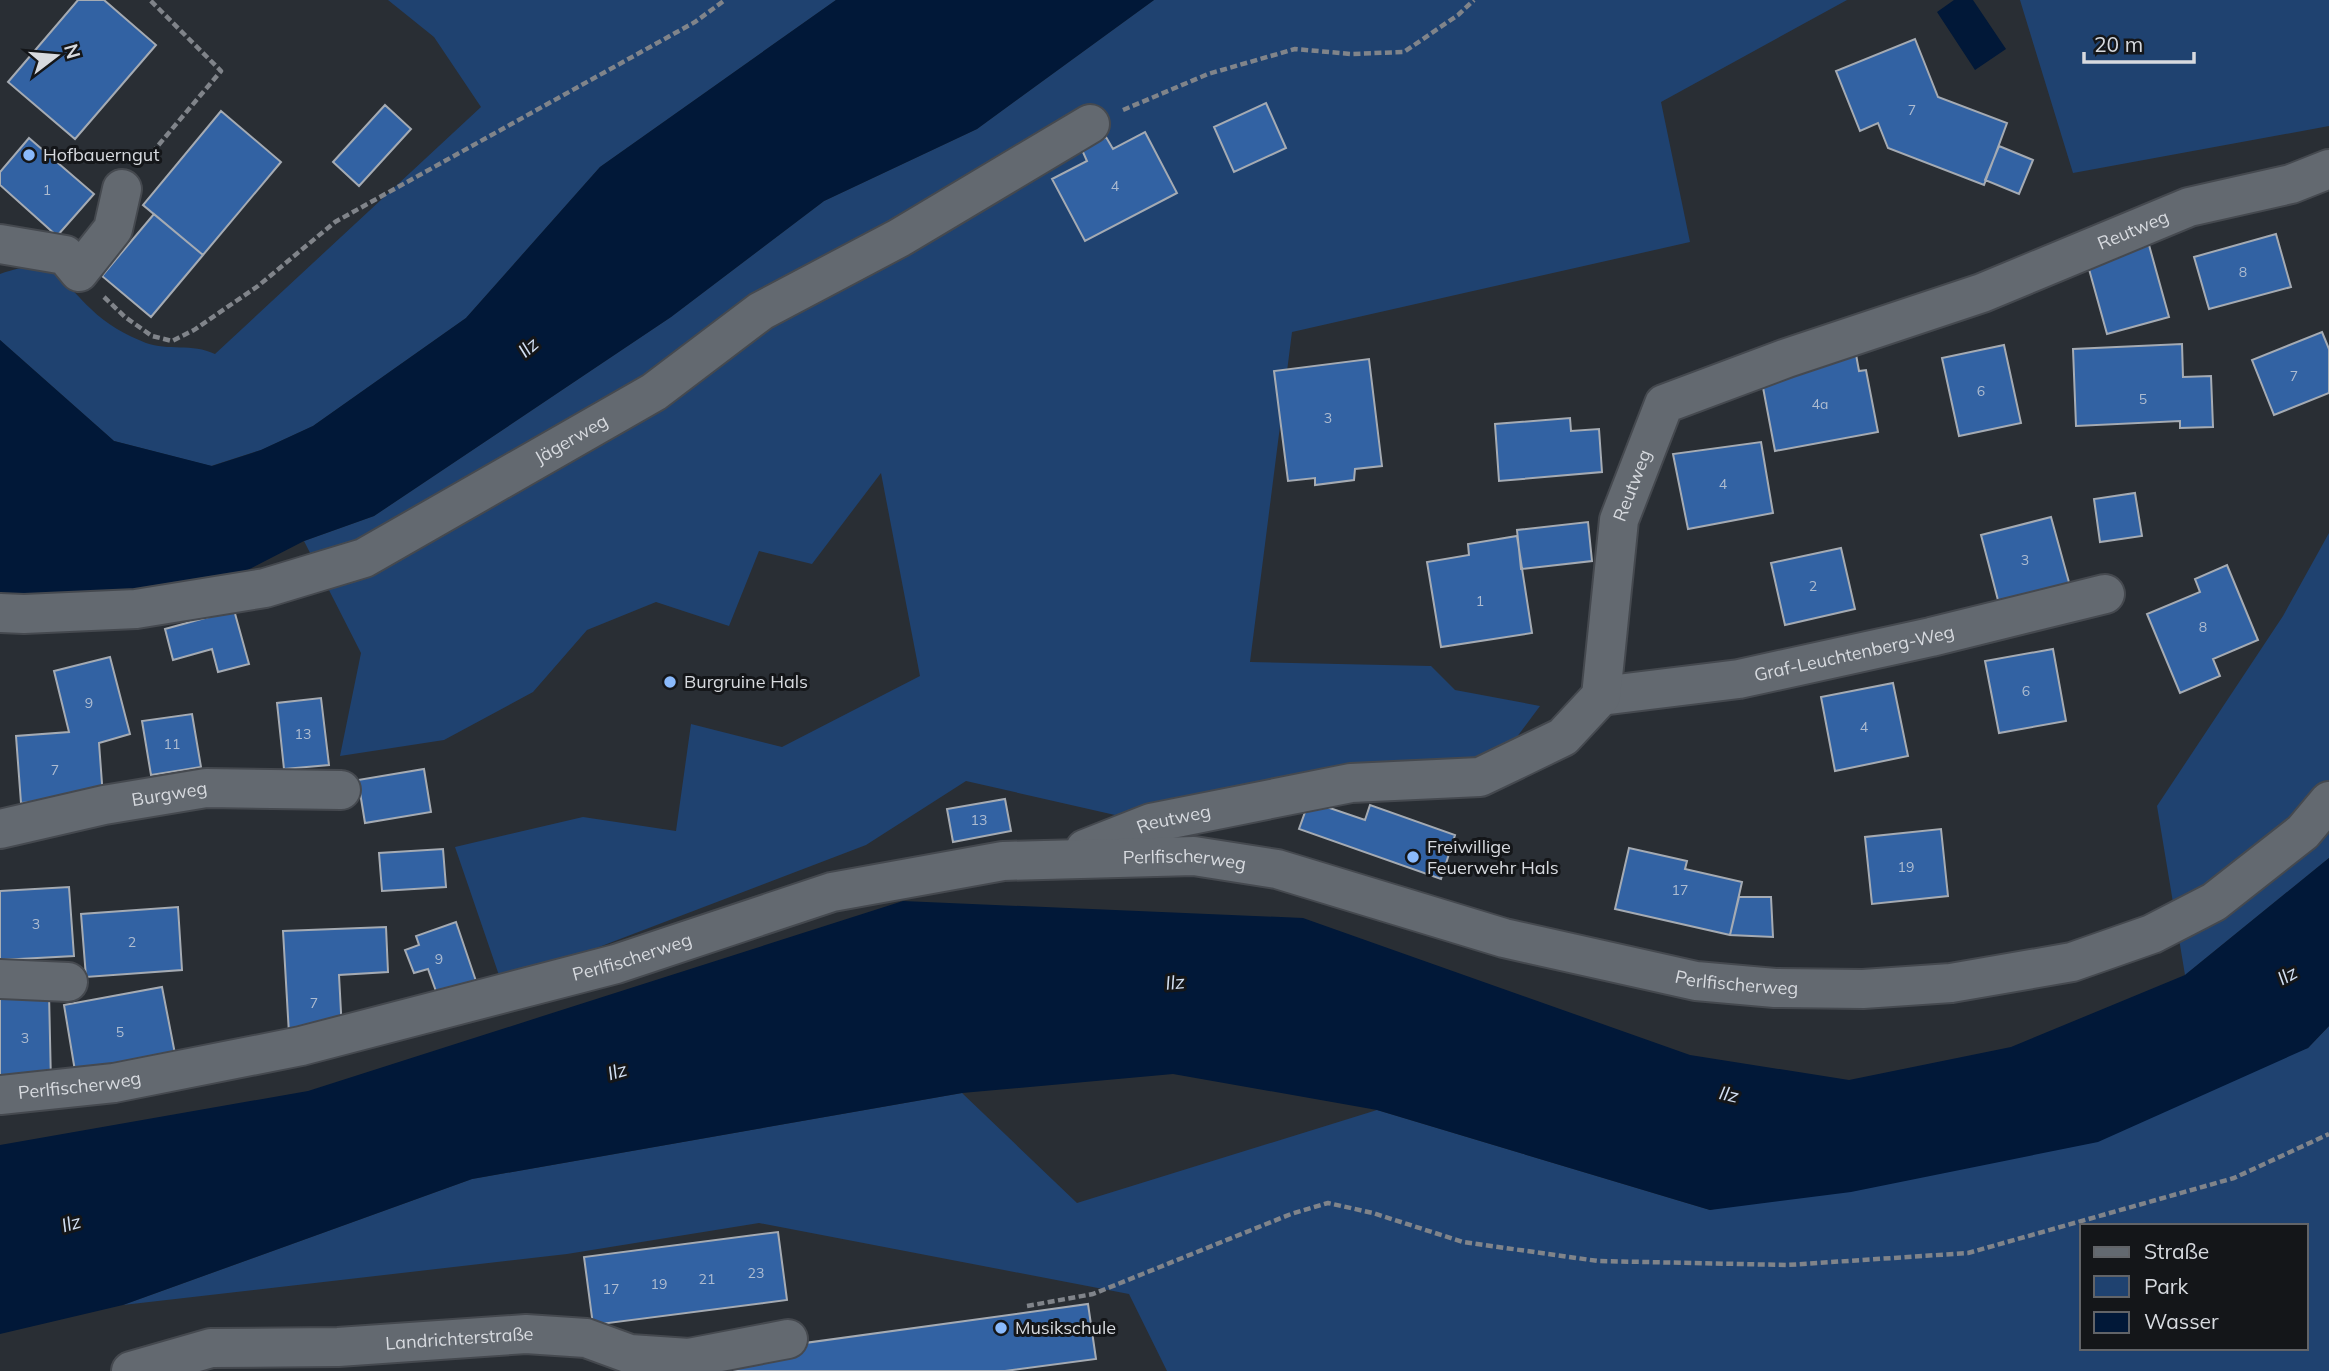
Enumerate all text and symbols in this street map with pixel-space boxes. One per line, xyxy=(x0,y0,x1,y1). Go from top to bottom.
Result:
north arrow xyxy=(21,21,91,91)
scale bar xyxy=(2084,21,2194,65)
text: 20 m xyxy=(2094,31,2143,57)
text: N xyxy=(59,41,86,62)
house number: 7 xyxy=(1908,101,1916,119)
place label: Hofbauerngut xyxy=(43,143,159,166)
marker: Hofbauerngut xyxy=(21,147,37,163)
house number: 4 xyxy=(1111,177,1120,195)
house number: 1 xyxy=(43,181,51,199)
street label: Reutweg xyxy=(2094,205,2172,255)
house number: 8 xyxy=(2239,263,2247,281)
water label: Ilz xyxy=(513,332,543,362)
house number: 7 xyxy=(2290,367,2298,385)
house number: 6 xyxy=(1977,382,1985,400)
house number: 5 xyxy=(2139,390,2147,408)
house number: 4a xyxy=(1812,395,1828,413)
street label: Jägerweg xyxy=(530,409,612,469)
house number: 3 xyxy=(1324,409,1332,427)
street label: Reutweg xyxy=(1608,446,1656,524)
house number: 4 xyxy=(1719,475,1728,493)
house number: 3 xyxy=(2021,551,2029,569)
house number: 2 xyxy=(1809,577,1817,595)
house number: 1 xyxy=(1476,592,1484,610)
house number: 8 xyxy=(2199,618,2207,636)
street label: Graf-Leuchtenberg-Weg xyxy=(1752,620,1957,686)
place label: Burgruine Hals xyxy=(684,670,808,693)
marker: Burgruine Hals xyxy=(662,674,678,690)
house number: 6 xyxy=(2022,682,2030,700)
house number: 9 xyxy=(85,694,93,712)
house number: 4 xyxy=(1860,718,1869,736)
house number: 13 xyxy=(295,725,311,743)
house number: 11 xyxy=(164,735,180,753)
house number: 7 xyxy=(51,761,59,779)
street label: Burgweg xyxy=(130,776,209,811)
street label: Reutweg xyxy=(1133,799,1213,839)
house number: 13 xyxy=(971,811,987,829)
place label: Freiwillige Feuerwehr Hals xyxy=(1427,835,1559,879)
street label: Perlfischerweg xyxy=(1123,844,1248,875)
marker: Freiwillige Feuerwehr Hals xyxy=(1405,849,1421,865)
house number: 19 xyxy=(1898,858,1914,876)
house number: 17 xyxy=(1672,881,1688,899)
house number: 3 xyxy=(32,915,40,933)
street label: Perlfischerweg xyxy=(570,928,695,986)
house number: 2 xyxy=(128,933,136,951)
house number: 9 xyxy=(435,950,443,968)
water label: Ilz xyxy=(2273,960,2301,990)
street label: Perlfischerweg xyxy=(1673,965,1798,999)
water label: Ilz xyxy=(1164,969,1186,995)
house number: 7 xyxy=(310,994,318,1012)
house number: 5 xyxy=(116,1023,124,1041)
house number: 3 xyxy=(21,1029,29,1047)
water label: Ilz xyxy=(604,1057,630,1085)
street label: Perlfischerweg xyxy=(17,1066,143,1104)
water label: Ilz xyxy=(1717,1080,1741,1108)
water label: Ilz xyxy=(58,1209,84,1237)
legend xyxy=(2080,1224,2308,1350)
text: Straße xyxy=(2144,1238,2209,1264)
house number: 23 xyxy=(748,1264,764,1282)
house number: 21 xyxy=(699,1270,715,1288)
text: Park xyxy=(2144,1273,2188,1299)
house number: 19 xyxy=(651,1275,667,1293)
house number: 17 xyxy=(603,1280,619,1298)
text: Wasser xyxy=(2144,1308,2219,1334)
place label: Musikschule xyxy=(1015,1316,1116,1339)
marker: Musikschule xyxy=(993,1320,1009,1336)
street label: Landrichterstraße xyxy=(385,1322,534,1355)

